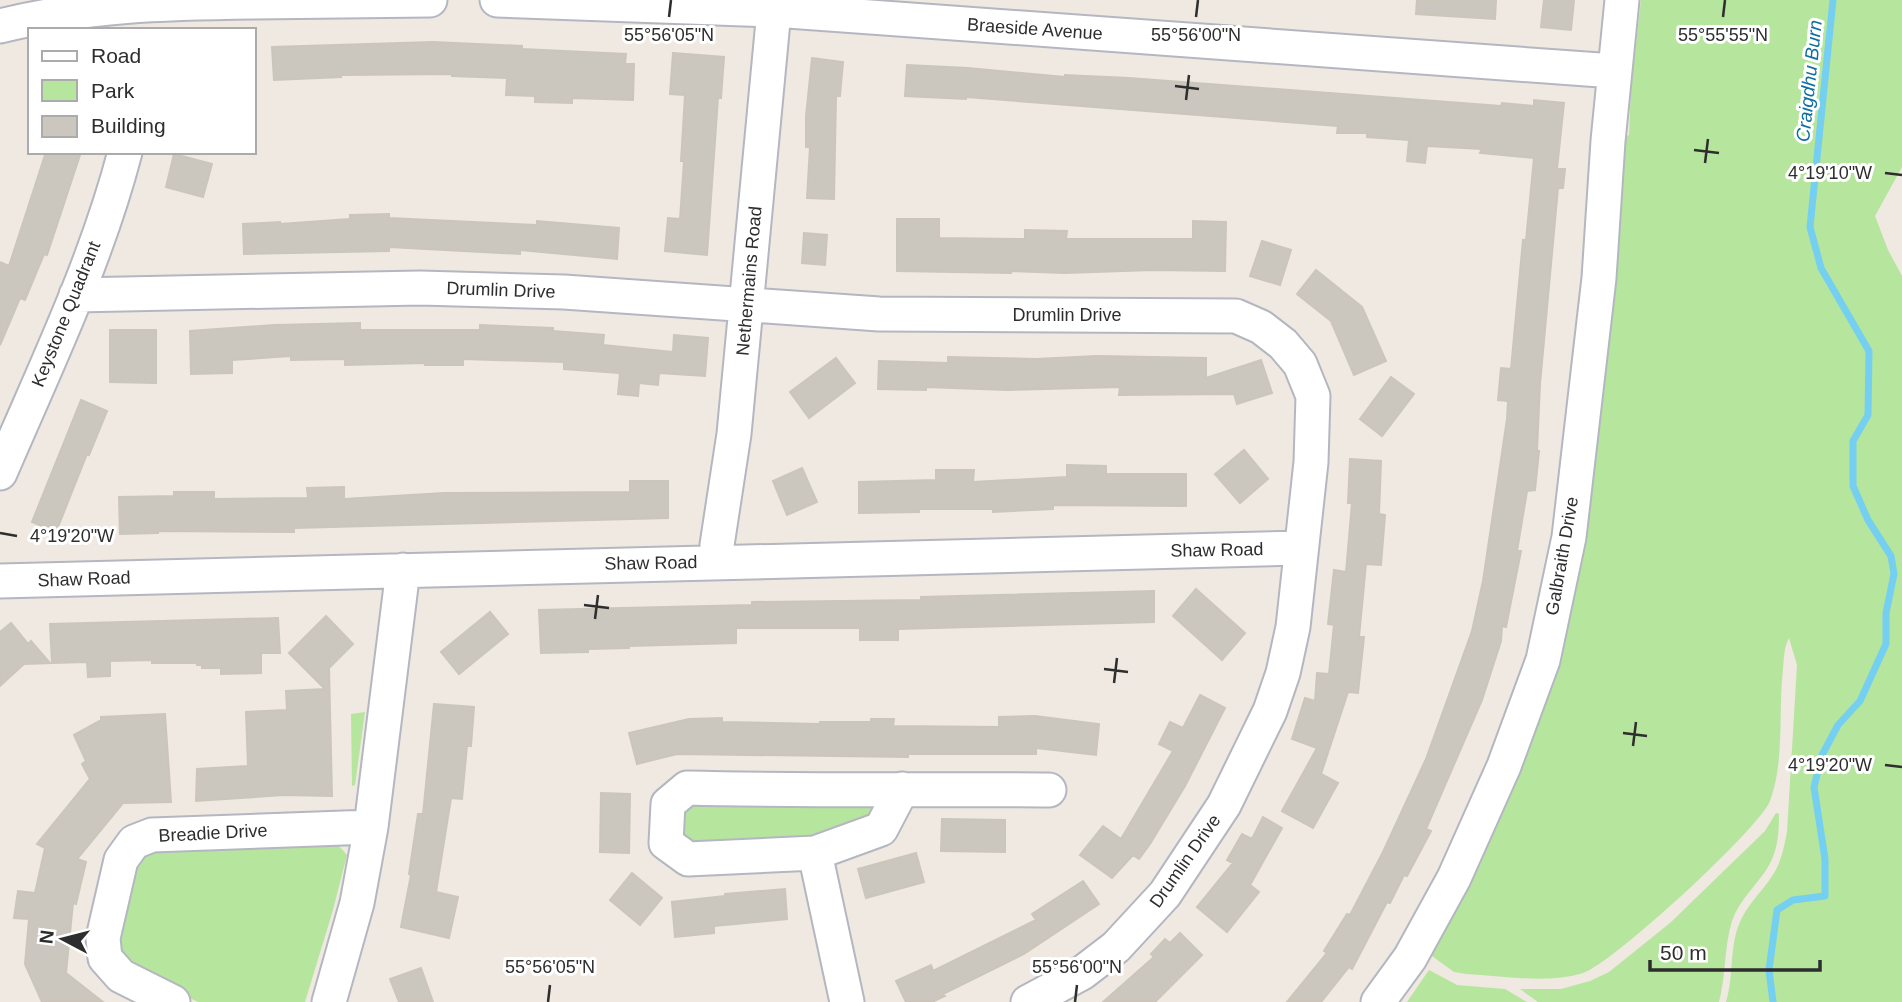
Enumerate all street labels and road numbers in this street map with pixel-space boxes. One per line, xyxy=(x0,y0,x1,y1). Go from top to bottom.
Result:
street label: Braeside Avenue xyxy=(967,14,1103,44)
street label: Nethermains Road xyxy=(732,205,766,357)
street label: Keystone Quadrant xyxy=(28,238,104,390)
street label: Drumlin Drive xyxy=(446,278,556,302)
street label: Drumlin Drive xyxy=(1012,305,1122,325)
street label: Galbraith Drive xyxy=(1542,495,1582,617)
street label: Shaw Road xyxy=(1170,539,1264,561)
street label: Shaw Road xyxy=(604,552,698,574)
street label: Shaw Road xyxy=(37,567,131,591)
street label: Drumlin Drive xyxy=(1146,811,1224,911)
street label: Breadie Drive xyxy=(158,820,268,846)

